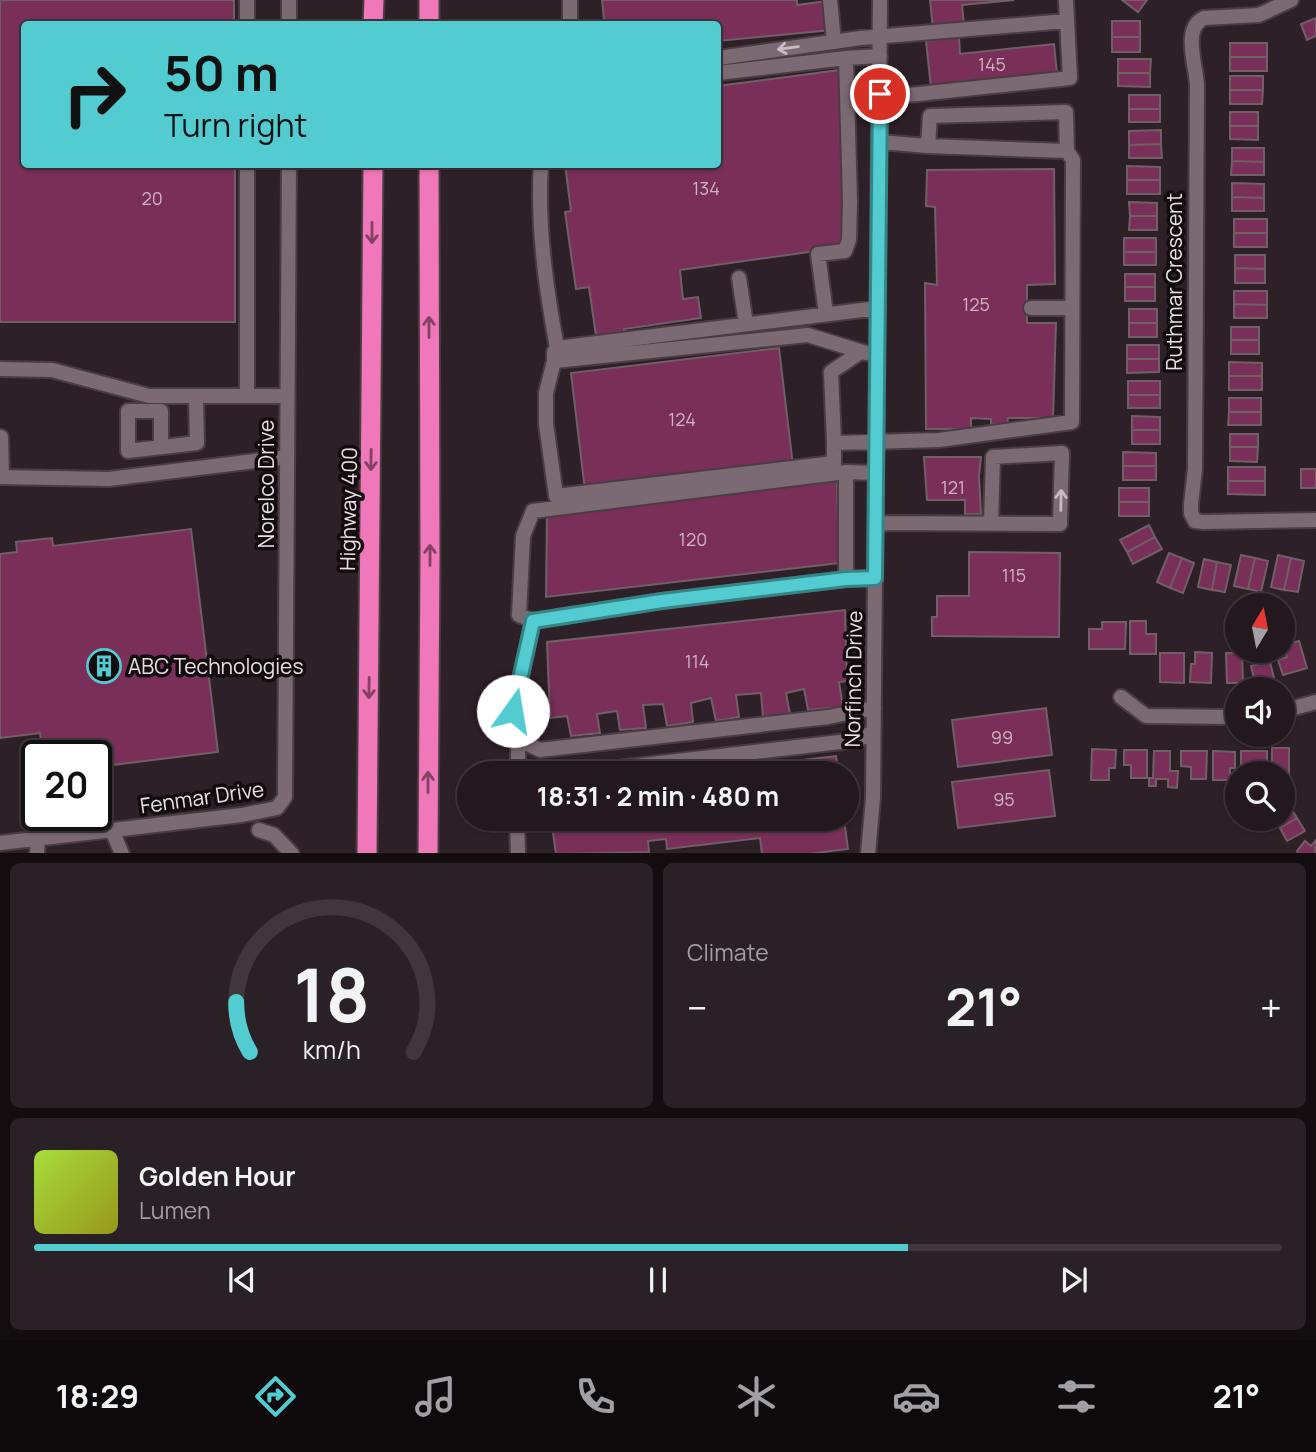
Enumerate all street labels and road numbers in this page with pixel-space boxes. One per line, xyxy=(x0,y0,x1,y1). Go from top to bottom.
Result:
street label: Ruthmar Crescent xyxy=(1160,193,1188,371)
street label: Norelco Drive xyxy=(252,420,280,548)
street label: Highway 400 xyxy=(333,447,363,571)
street label: Norfinch Drive xyxy=(838,610,868,748)
street label: Fenmar Drive xyxy=(138,774,266,820)

